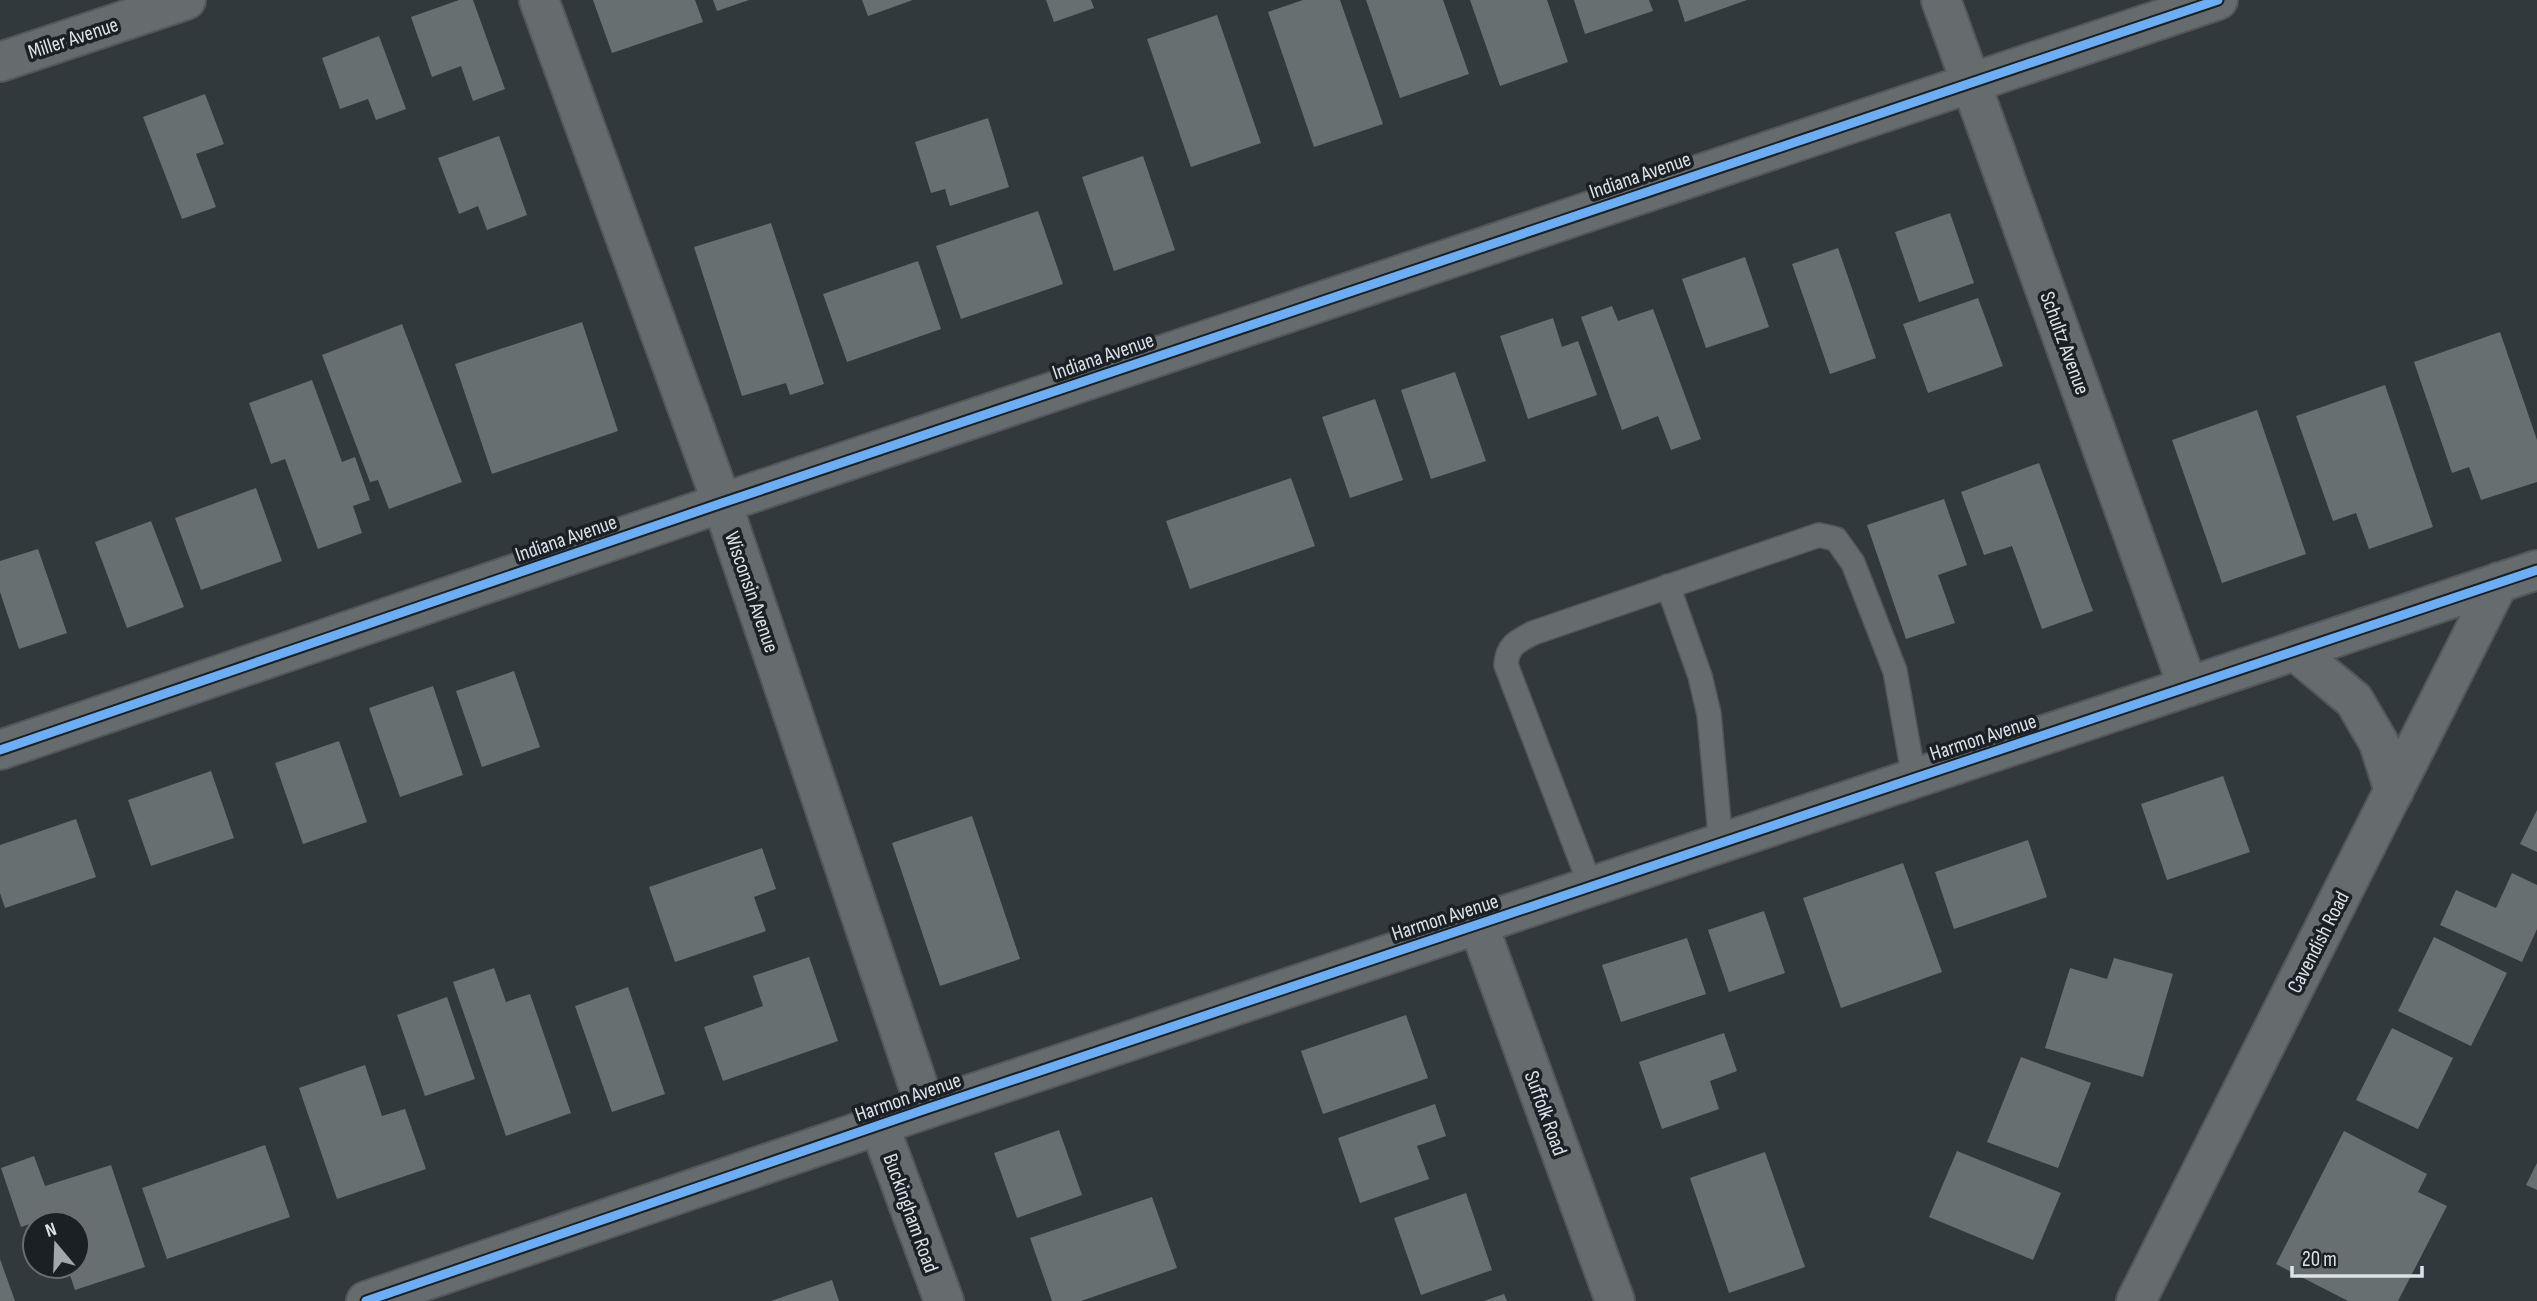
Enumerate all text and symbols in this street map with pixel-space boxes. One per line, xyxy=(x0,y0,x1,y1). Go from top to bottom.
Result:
street label: Miller Avenue xyxy=(25,12,121,65)
street label: Indiana Avenue xyxy=(1586,146,1694,205)
street label: Schultz Avenue xyxy=(2034,288,2095,398)
street label: Indiana Avenue xyxy=(1049,327,1157,386)
street label: Indiana Avenue xyxy=(512,509,620,568)
street label: Wisconsin Avenue xyxy=(719,528,784,656)
street label: Harmon Avenue xyxy=(1927,708,2040,766)
street label: Cavendish Road xyxy=(2282,887,2355,997)
street label: Harmon Avenue xyxy=(1389,888,1502,946)
street label: Suffolk Road xyxy=(1519,1067,1572,1159)
street label: Harmon Avenue xyxy=(852,1068,965,1127)
street label: Buckingham Road xyxy=(877,1150,944,1276)
north arrow xyxy=(21,1210,91,1280)
text: N xyxy=(42,1218,59,1243)
scale bar xyxy=(2292,1234,2422,1278)
text: 20 m xyxy=(2302,1247,2337,1272)

